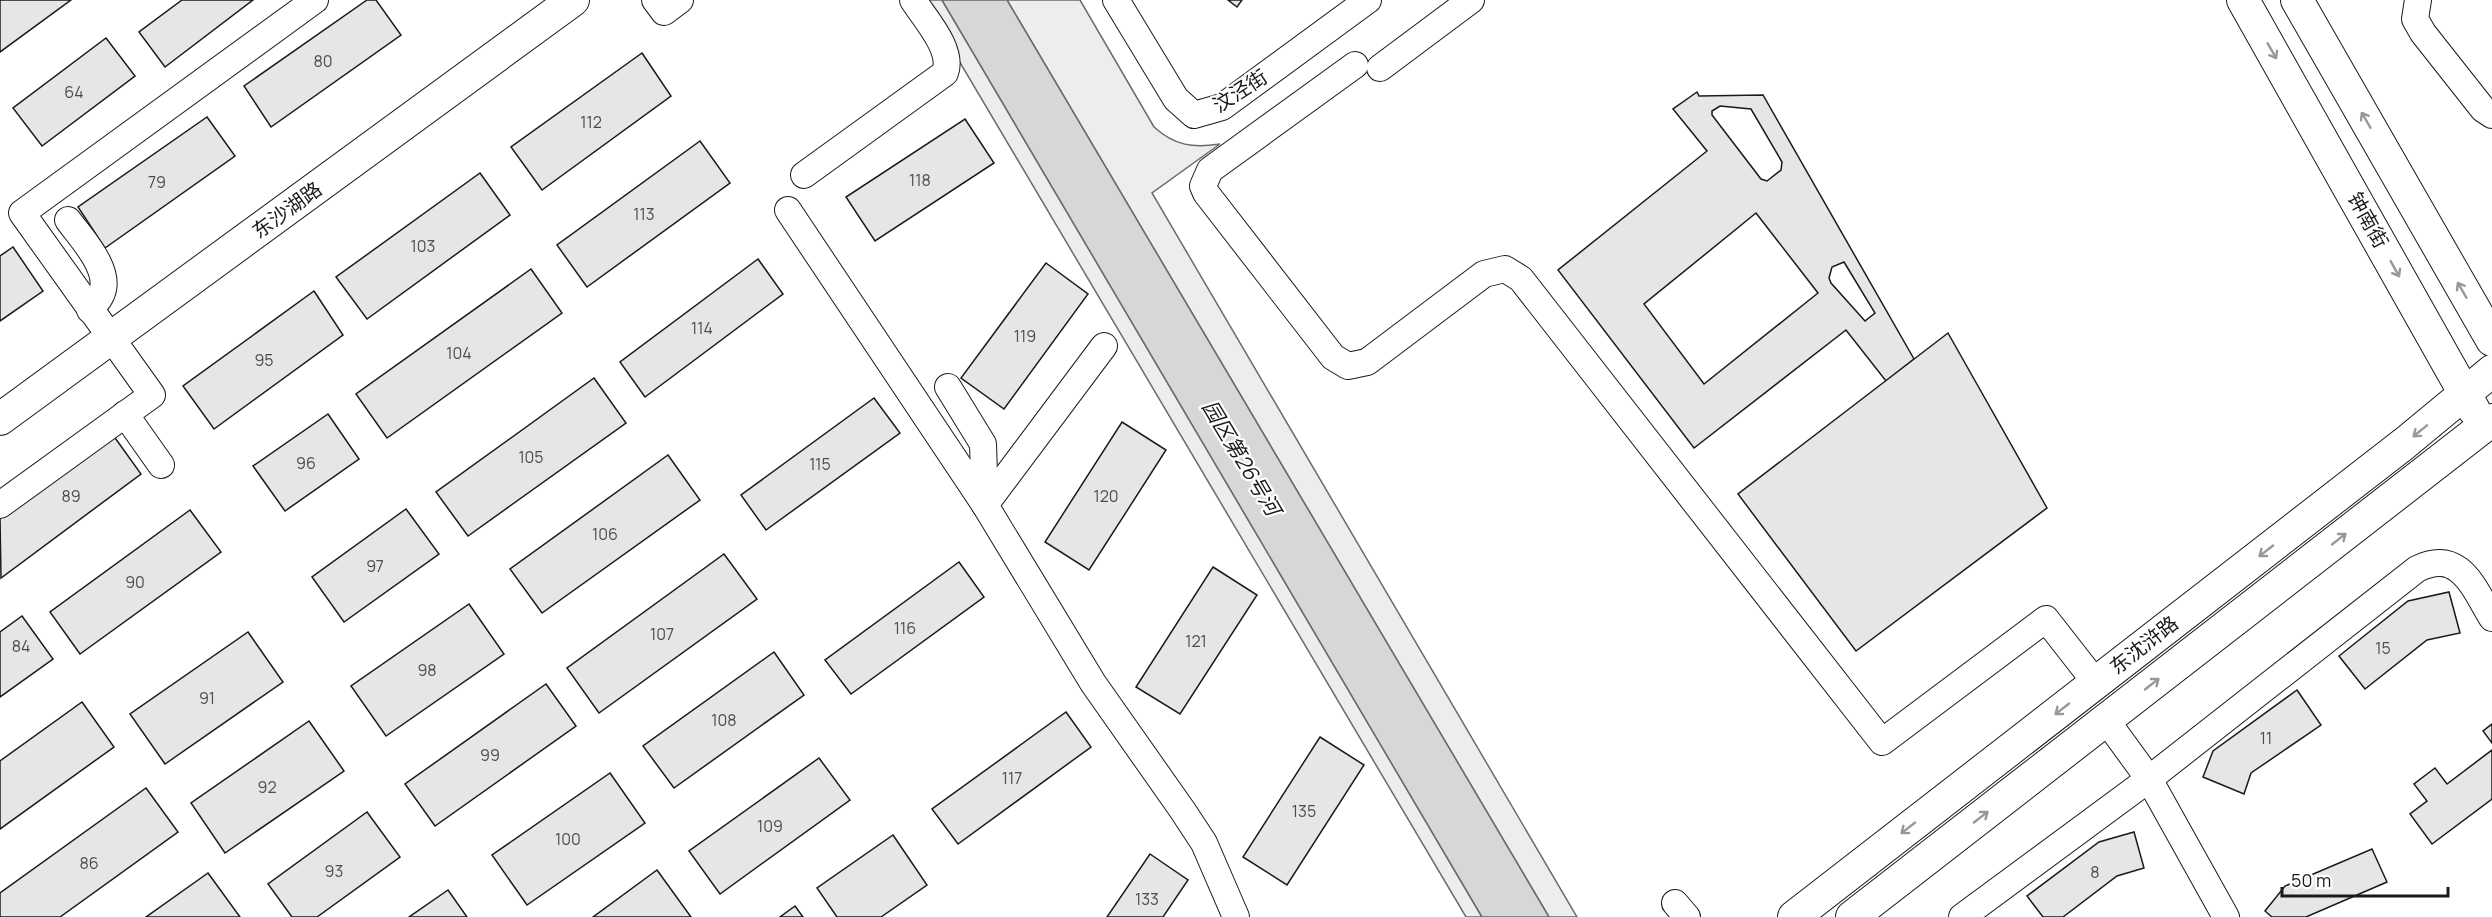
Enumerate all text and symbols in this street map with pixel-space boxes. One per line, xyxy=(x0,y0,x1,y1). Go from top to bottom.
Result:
one-way arrow xyxy=(2267,42,2279,59)
house number: 80 xyxy=(313,50,333,72)
street label: 汶泾街 xyxy=(1207,63,1272,118)
house number: 64 xyxy=(64,81,84,103)
house number: 112 xyxy=(580,111,602,133)
one-way arrow xyxy=(2359,112,2371,129)
house number: 118 xyxy=(909,169,931,191)
house number: 79 xyxy=(148,171,166,193)
street label: 东沙湖路 xyxy=(246,175,327,244)
street label: 钟南街 xyxy=(2342,187,2395,253)
house number: 113 xyxy=(633,203,655,225)
house number: 103 xyxy=(411,235,435,257)
one-way arrow xyxy=(2390,259,2401,277)
one-way arrow xyxy=(2456,281,2468,298)
house number: 114 xyxy=(691,317,713,339)
house number: 119 xyxy=(1014,325,1036,347)
house number: 104 xyxy=(446,342,472,364)
house number: 95 xyxy=(254,349,274,371)
water label: 园区第26号河 xyxy=(1196,395,1289,524)
one-way arrow xyxy=(2412,424,2428,437)
house number: 105 xyxy=(518,446,544,468)
house number: 96 xyxy=(296,452,316,474)
house number: 115 xyxy=(809,453,831,475)
house number: 89 xyxy=(61,485,81,507)
house number: 120 xyxy=(1093,485,1119,507)
house number: 106 xyxy=(592,523,618,545)
one-way arrow xyxy=(2331,533,2347,546)
one-way arrow xyxy=(2258,544,2274,557)
house number: 97 xyxy=(366,555,384,577)
house number: 90 xyxy=(125,571,145,593)
street label: 东沈浒路 xyxy=(2104,609,2184,680)
house number: 116 xyxy=(894,617,916,639)
house number: 107 xyxy=(650,623,674,645)
house number: 121 xyxy=(1185,630,1207,652)
house number: 84 xyxy=(12,635,30,657)
house number: 15 xyxy=(2375,637,2391,659)
house number: 98 xyxy=(417,659,437,681)
one-way arrow xyxy=(2144,678,2160,691)
house number: 91 xyxy=(199,687,215,709)
one-way arrow xyxy=(2054,702,2070,715)
house number: 108 xyxy=(711,709,737,731)
house number: 11 xyxy=(2260,727,2272,749)
house number: 99 xyxy=(480,744,500,766)
house number: 117 xyxy=(1002,767,1022,789)
house number: 92 xyxy=(257,776,277,798)
house number: 135 xyxy=(1292,800,1316,822)
one-way arrow xyxy=(1973,810,1989,823)
house number: 109 xyxy=(757,815,783,837)
one-way arrow xyxy=(1900,822,1916,835)
house number: 100 xyxy=(555,828,581,850)
house number: 86 xyxy=(79,852,99,874)
house number: 93 xyxy=(325,860,343,882)
scale bar xyxy=(2282,860,2448,898)
house number: 8 xyxy=(2090,861,2100,883)
text: 50 m xyxy=(2291,868,2331,892)
house number: 133 xyxy=(1135,888,1159,910)

